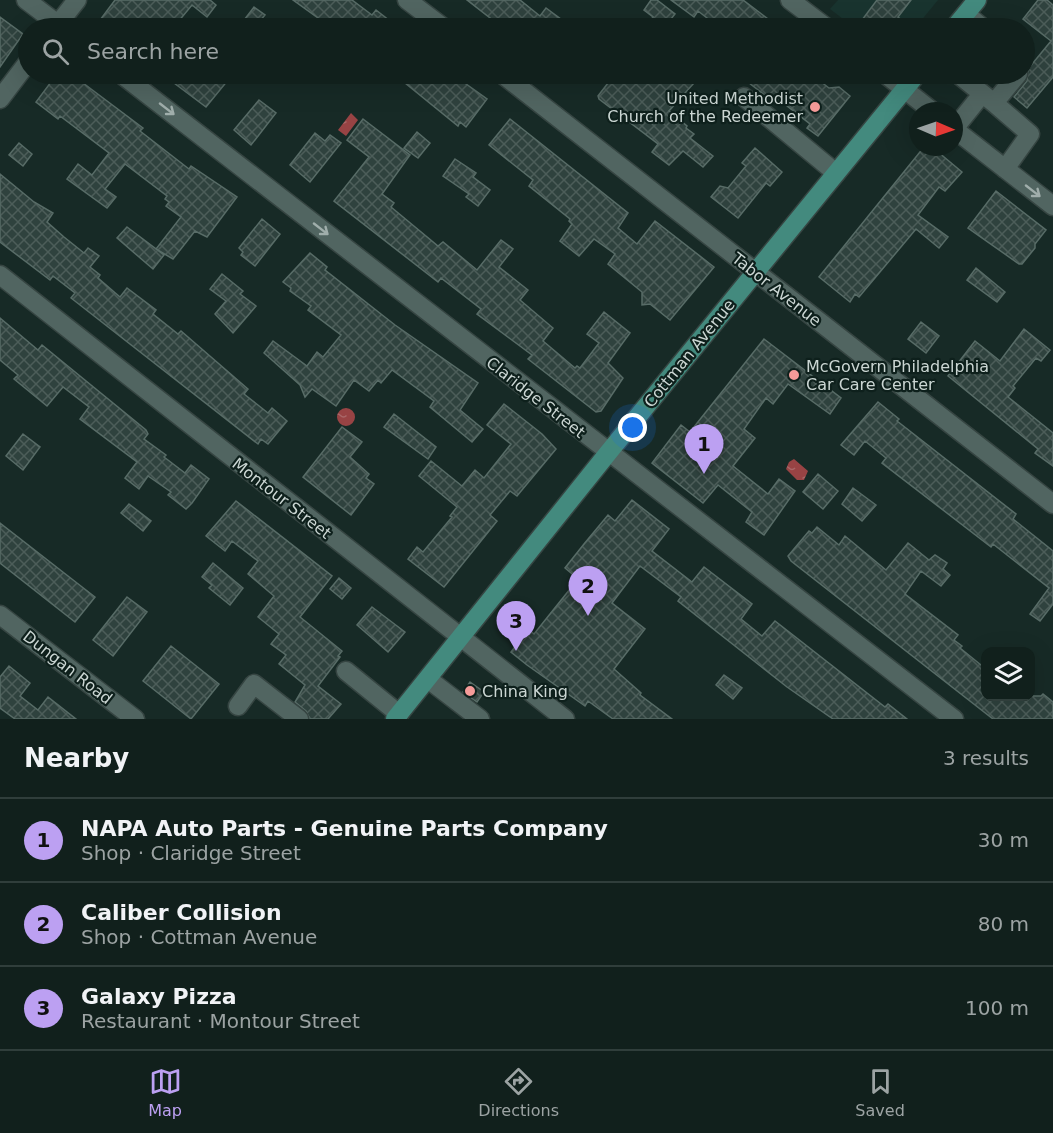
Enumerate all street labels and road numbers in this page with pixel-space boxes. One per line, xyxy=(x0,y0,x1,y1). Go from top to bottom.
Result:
street label: Tabor Avenue xyxy=(728,248,825,330)
street label: Cottman Avenue xyxy=(640,295,739,411)
street label: Claridge Street xyxy=(482,353,589,442)
street label: Montour Street xyxy=(228,454,335,543)
street label: Dungan Road xyxy=(19,627,116,708)

